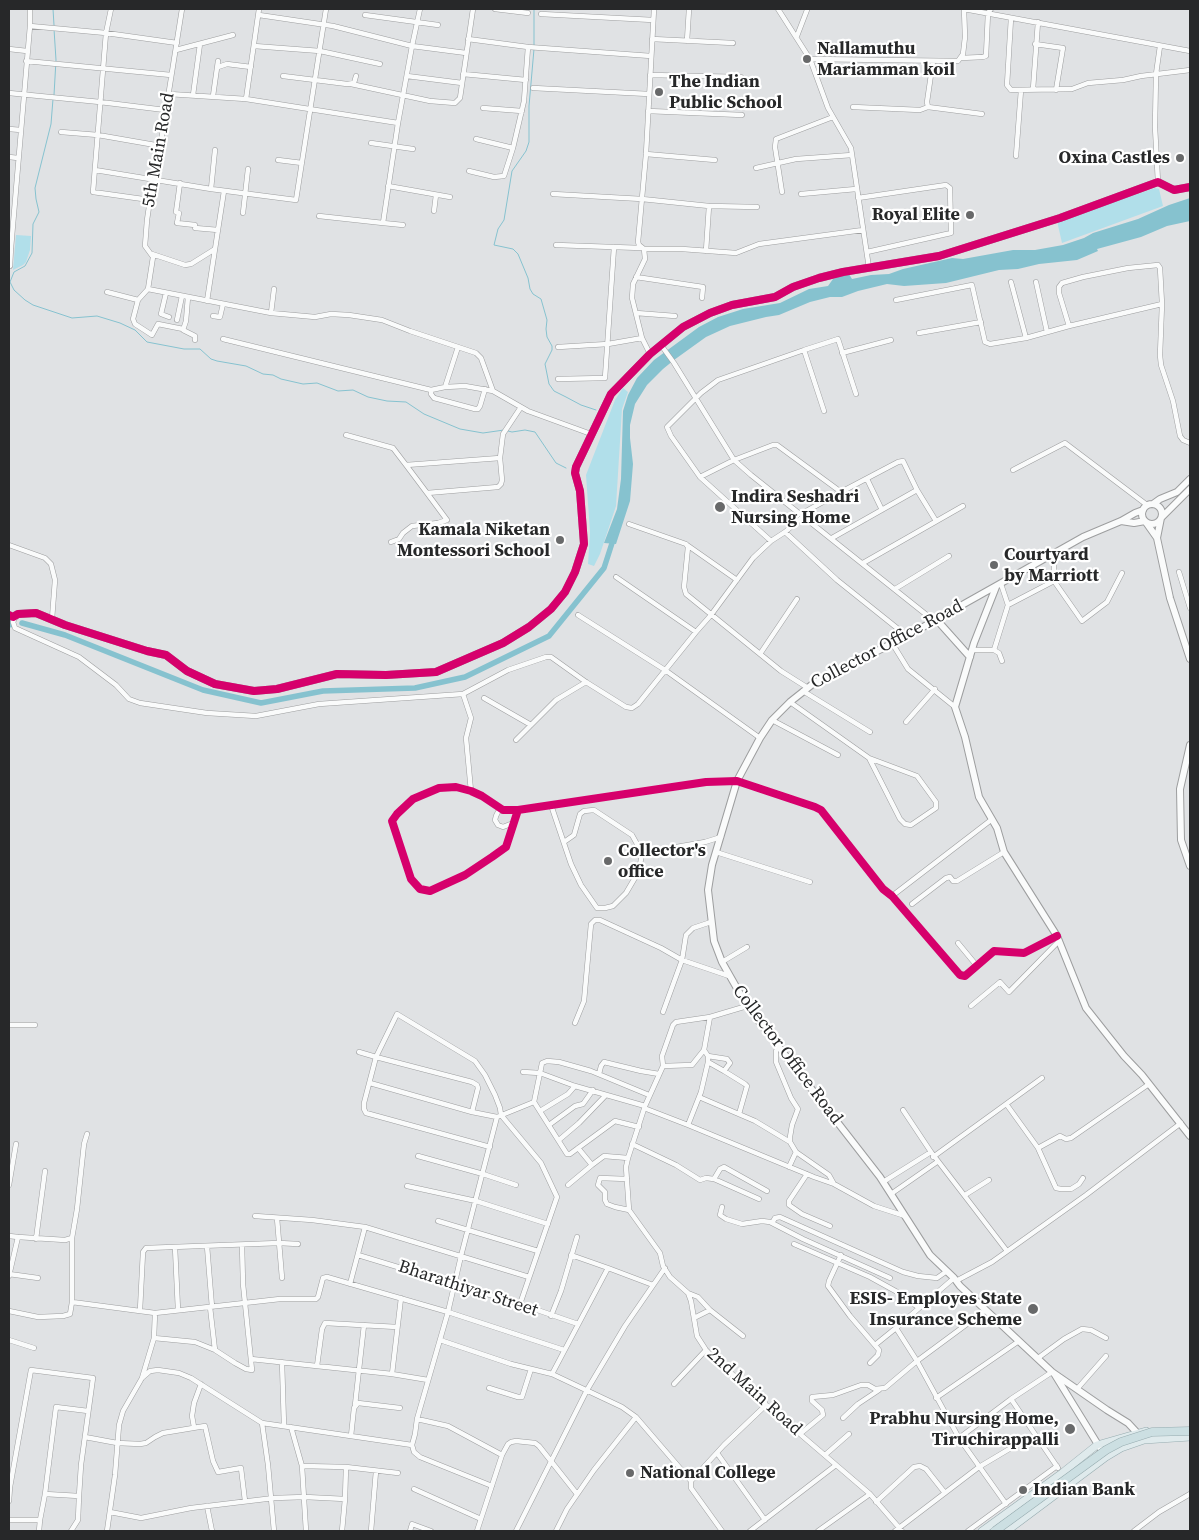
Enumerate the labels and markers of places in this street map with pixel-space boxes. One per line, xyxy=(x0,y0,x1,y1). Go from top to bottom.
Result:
place label: Nallamuthu Mariamman koil xyxy=(817,38,955,80)
marker: Nallamuthu Mariamman koil xyxy=(801,53,813,65)
place label: The Indian Public School xyxy=(669,71,782,114)
marker: The Indian Public School xyxy=(653,86,665,98)
place label: Oxina Castles xyxy=(1059,147,1170,169)
marker: Oxina Castles xyxy=(1174,152,1186,164)
place label: Royal Elite xyxy=(872,204,960,226)
marker: Royal Elite xyxy=(964,209,976,221)
place label: Indira Seshadri Nursing Home xyxy=(731,486,859,528)
marker: Indira Seshadri Nursing Home xyxy=(713,500,727,514)
place label: Kamala Niketan Montessori School xyxy=(397,519,550,562)
marker: Kamala Niketan Montessori School xyxy=(554,534,566,546)
place label: Courtyard by Marriott xyxy=(1004,544,1099,586)
marker: Courtyard by Marriott xyxy=(988,559,1000,571)
place label: Collector's office xyxy=(618,840,706,882)
marker: Collector's office xyxy=(602,855,614,867)
place label: ESIS- Employes State Insurance Scheme xyxy=(850,1288,1022,1330)
marker: ESIS- Employes State Insurance Scheme xyxy=(1026,1302,1040,1316)
place label: Prabhu Nursing Home, Tiruchirappalli xyxy=(869,1408,1059,1450)
marker: Prabhu Nursing Home, Tiruchirappalli xyxy=(1063,1422,1077,1436)
place label: National College xyxy=(640,1462,776,1484)
marker: National College xyxy=(624,1467,636,1479)
place label: Indian Bank xyxy=(1033,1479,1135,1501)
marker: Indian Bank xyxy=(1017,1484,1029,1496)

